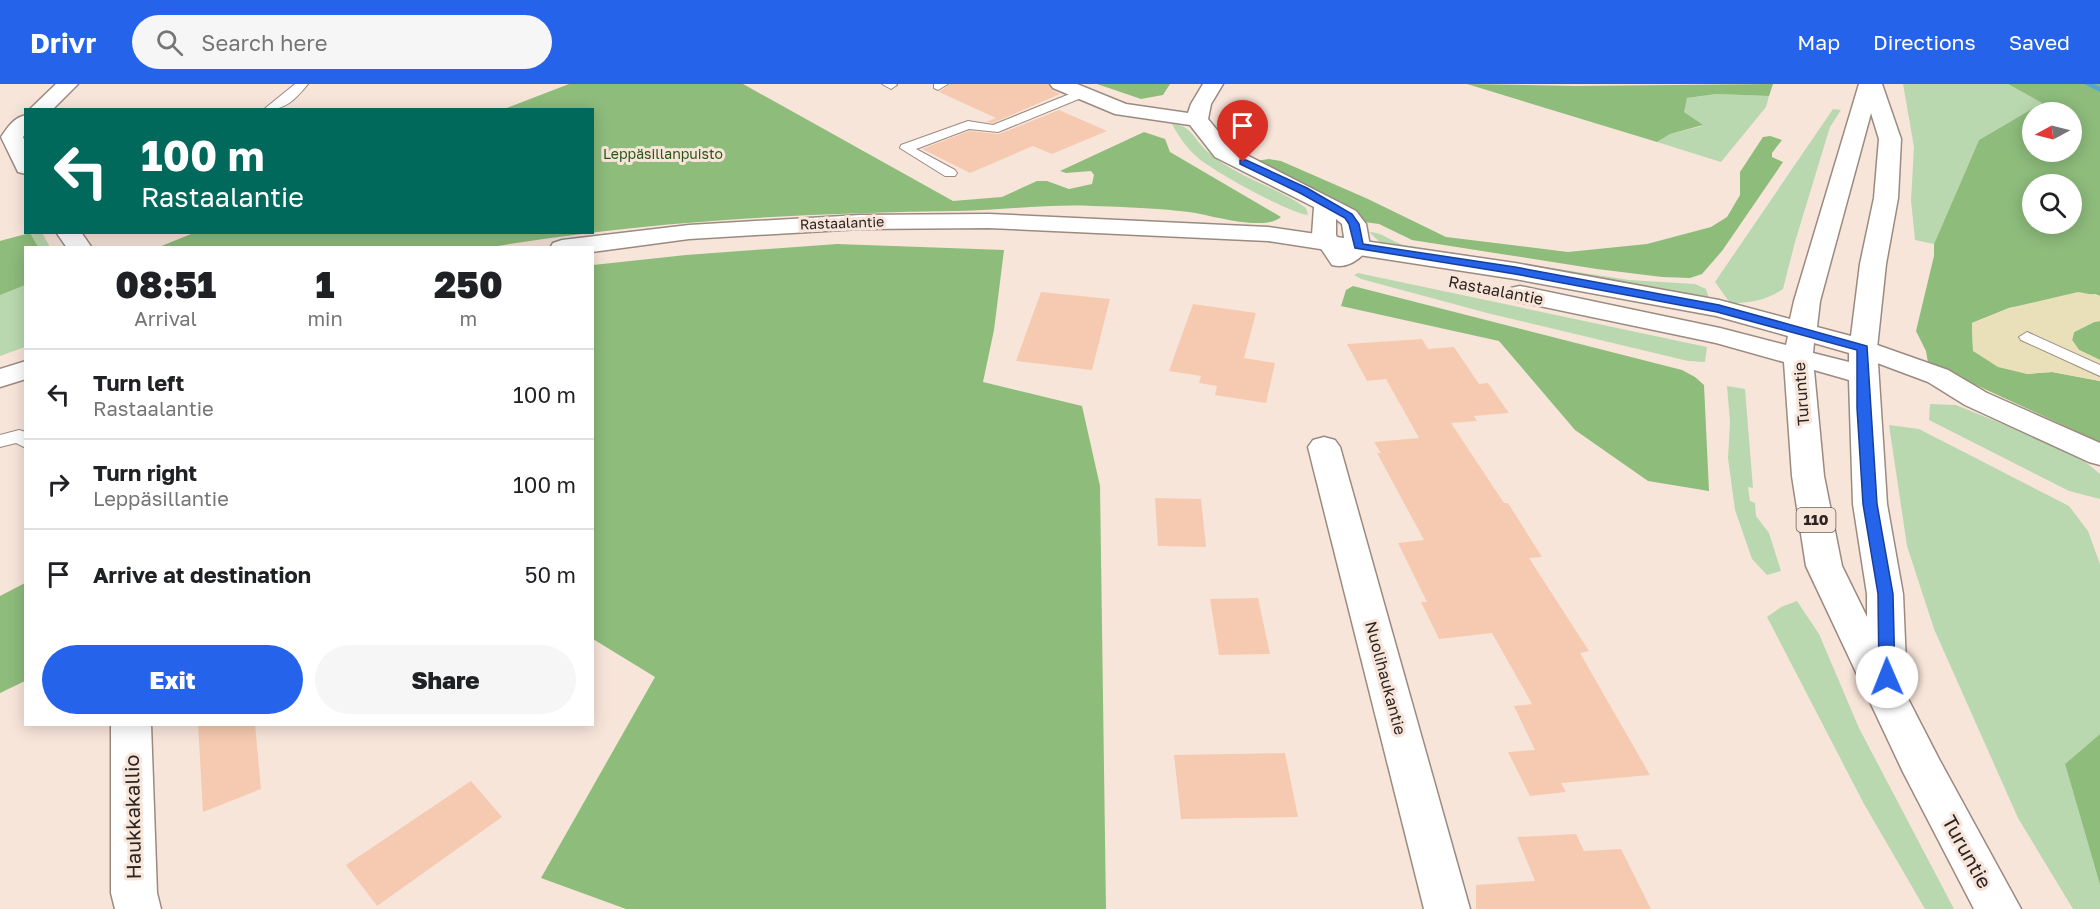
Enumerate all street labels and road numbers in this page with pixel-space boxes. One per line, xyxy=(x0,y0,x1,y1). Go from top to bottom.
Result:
street label: Rastaalantie xyxy=(799,213,884,232)
street label: Rastaalantie xyxy=(1447,271,1545,309)
street label: Turuntie xyxy=(1789,362,1813,426)
road number: 110 xyxy=(1796,508,1836,532)
street label: Nuolihaukantie xyxy=(1361,619,1411,737)
street label: Haukkakallio xyxy=(119,754,145,880)
street label: Turuntie xyxy=(1938,811,1998,892)

